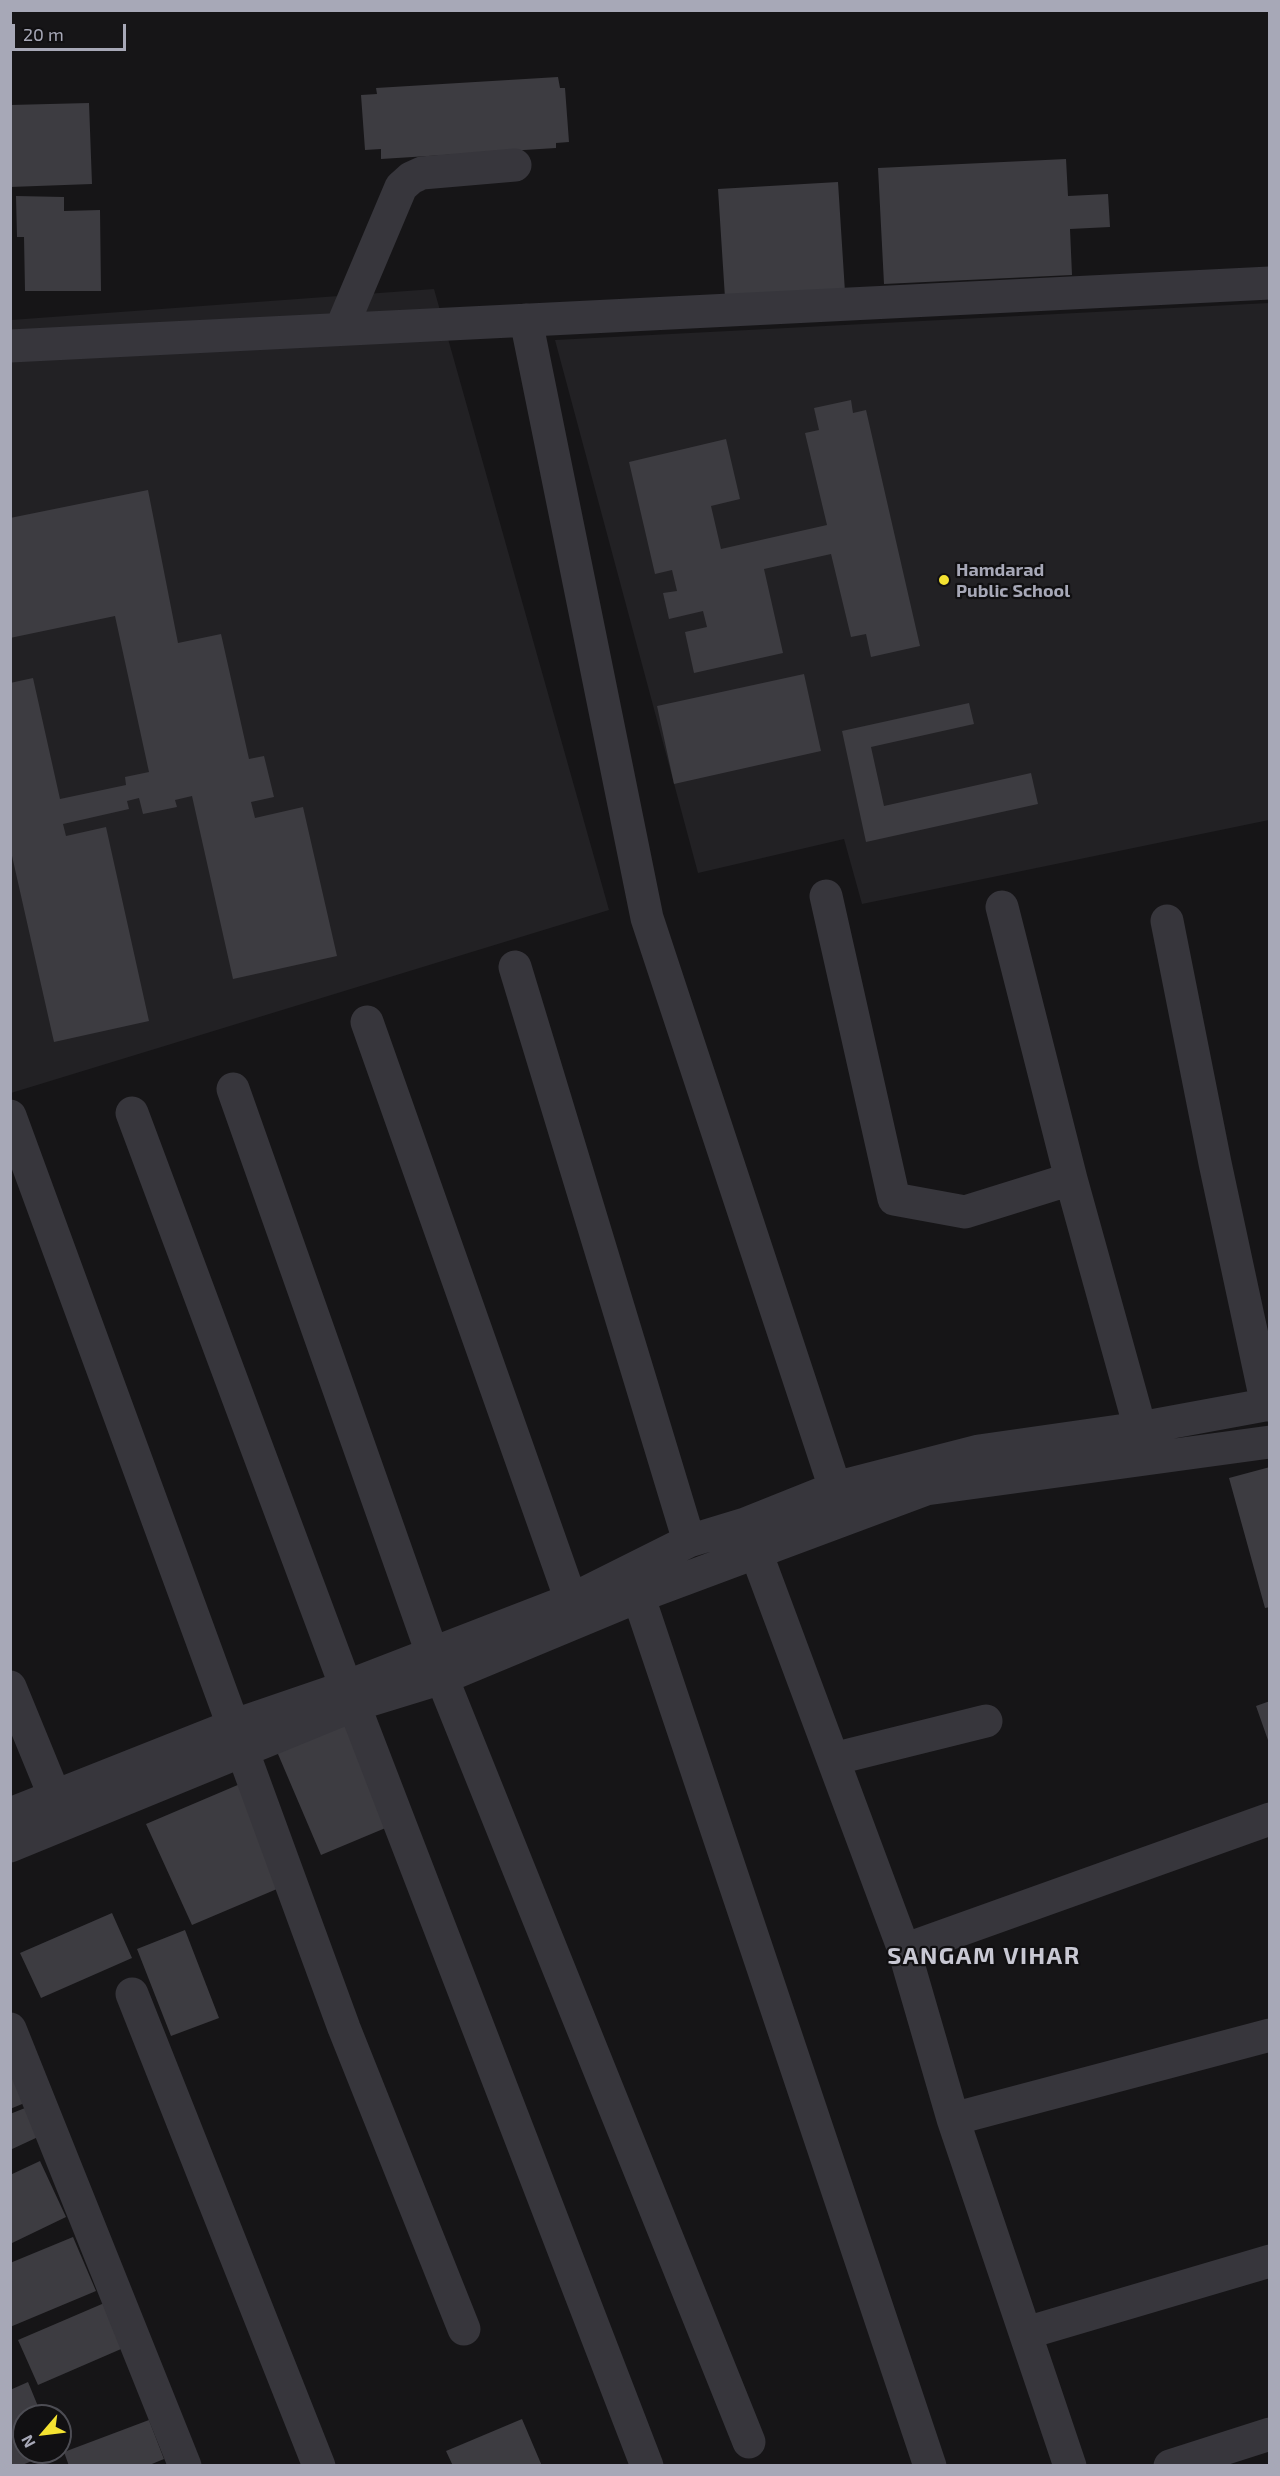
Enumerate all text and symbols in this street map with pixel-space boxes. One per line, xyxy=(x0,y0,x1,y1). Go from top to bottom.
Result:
scale bar xyxy=(15,12,129,50)
text: 20 m xyxy=(23,23,64,45)
place label: Hamdarad Public School xyxy=(956,559,1070,602)
marker: Hamdarad Public School xyxy=(937,573,951,587)
district label: SANGAM VIHAR xyxy=(887,1942,1081,1970)
north arrow xyxy=(12,2404,72,2464)
text: N xyxy=(16,2432,39,2451)

